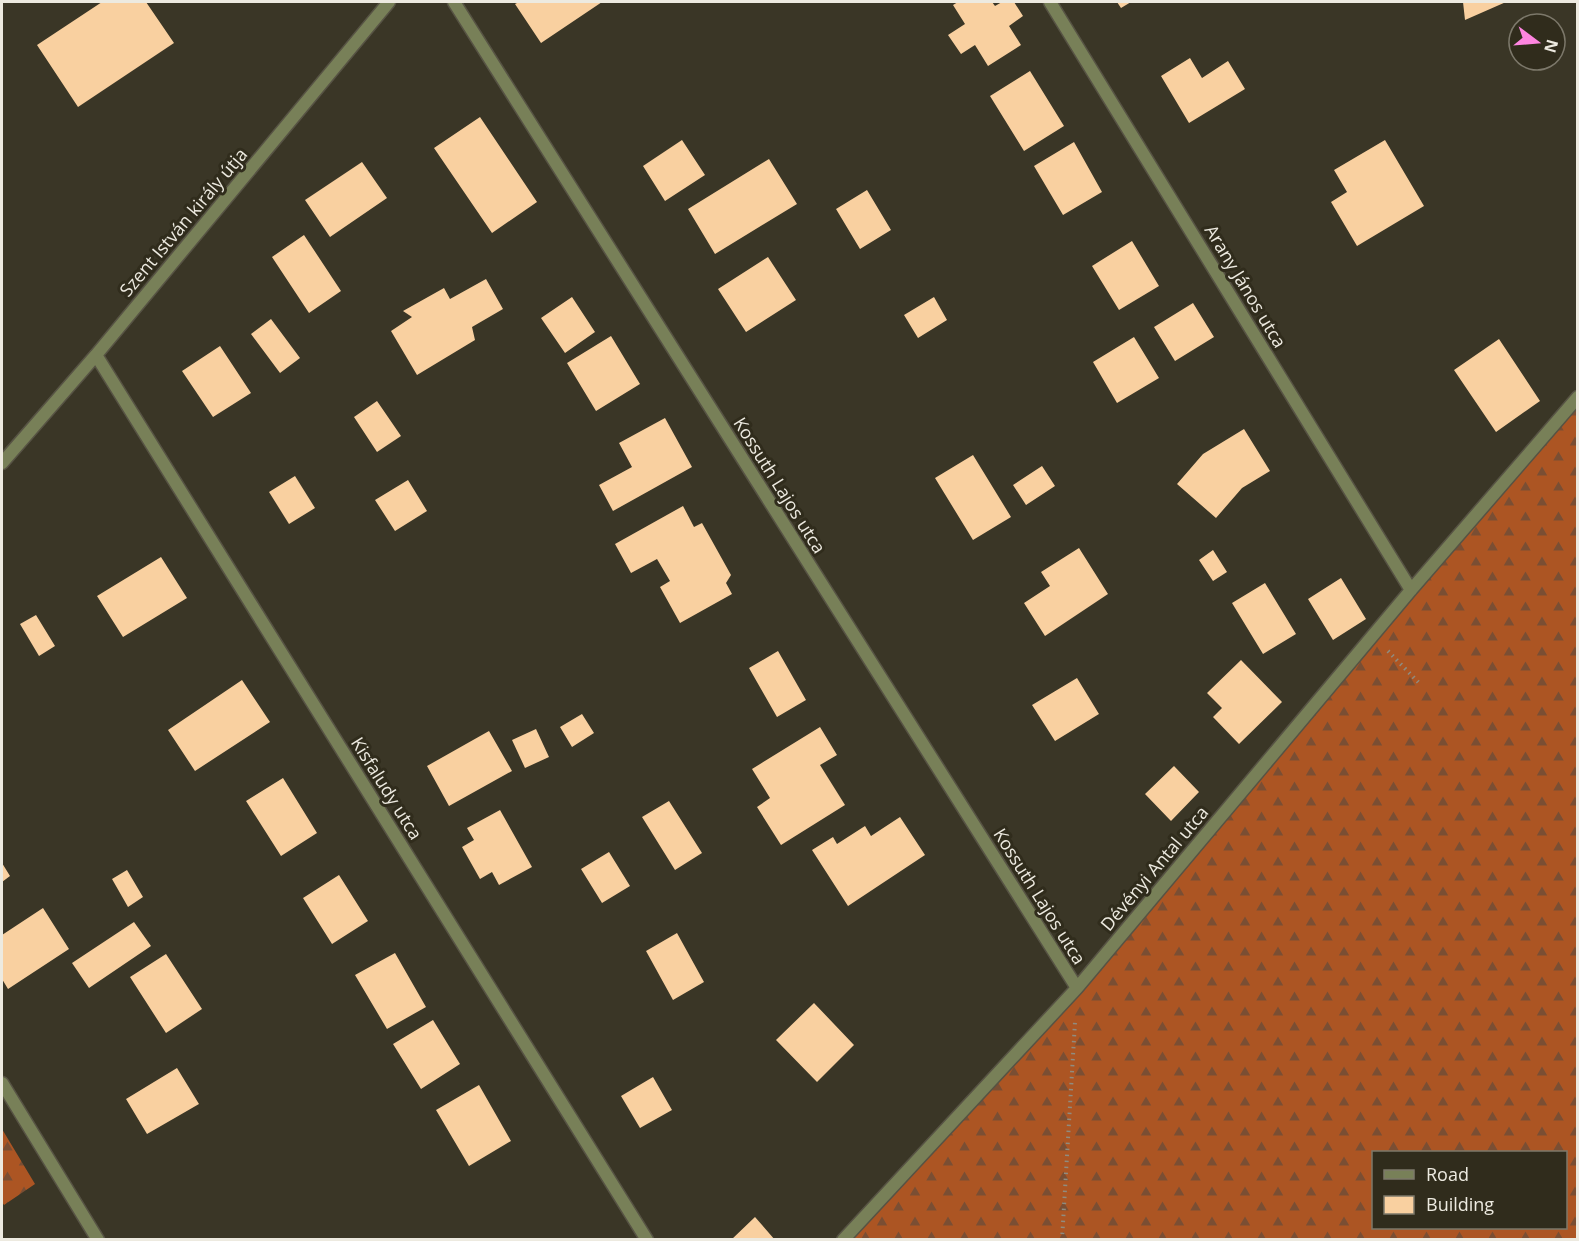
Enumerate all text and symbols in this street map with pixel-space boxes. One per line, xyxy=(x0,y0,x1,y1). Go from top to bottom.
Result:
north arrow xyxy=(1507,12,1567,72)
text: N xyxy=(1539,37,1564,55)
street label: Szent István király útja xyxy=(114,143,252,301)
street label: Arany János utca xyxy=(1200,220,1292,352)
street label: Kossuth Lajos utca xyxy=(728,412,832,558)
street label: Kisfaludy utca xyxy=(346,732,428,844)
street label: Dévényi Antal utca xyxy=(1095,801,1213,935)
street label: Kossuth Lajos utca xyxy=(988,823,1092,969)
legend xyxy=(1372,1151,1567,1229)
text: Road xyxy=(1426,1162,1469,1186)
text: Building xyxy=(1426,1192,1494,1216)

